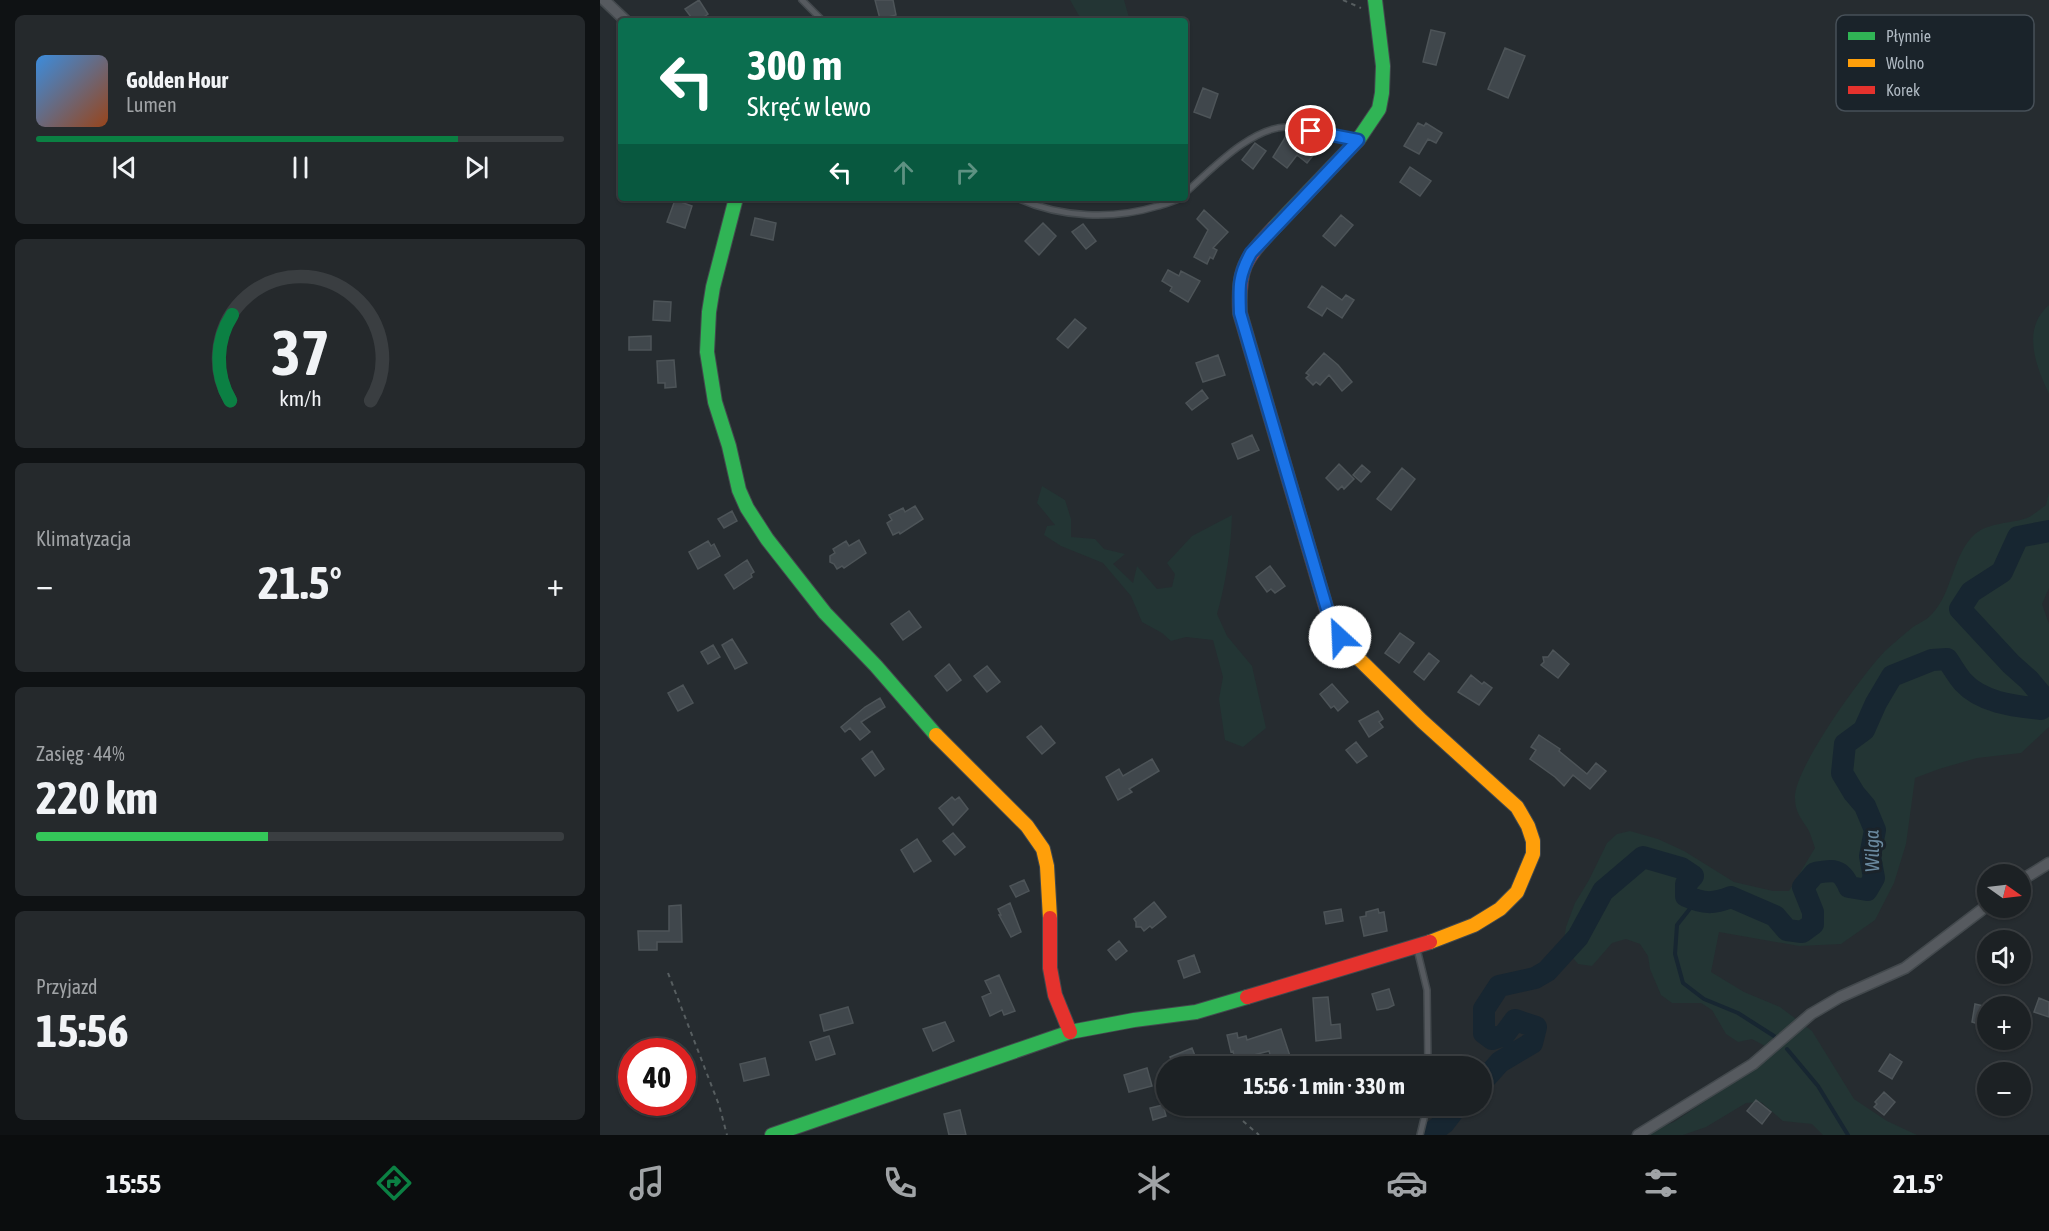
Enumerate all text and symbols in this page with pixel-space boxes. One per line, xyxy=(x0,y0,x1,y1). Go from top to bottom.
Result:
legend xyxy=(1836,15,2034,111)
text: Płynnie xyxy=(1886,27,1931,46)
text: 300 m xyxy=(747,41,842,89)
icon: left xyxy=(648,42,726,120)
text: Wolno xyxy=(1886,54,1924,72)
text: Golden Hour xyxy=(126,67,228,93)
text: Korek xyxy=(1886,81,1920,99)
text: Skręć w lewo xyxy=(747,91,871,122)
text: Lumen xyxy=(126,93,177,116)
pin xyxy=(1285,105,1336,156)
icon: arrive xyxy=(1294,114,1327,147)
icon: previous xyxy=(108,151,141,184)
icon: pause xyxy=(284,151,317,184)
icon: next xyxy=(460,151,493,184)
icon: left xyxy=(824,156,857,189)
icon: ahead xyxy=(887,156,920,189)
icon: right xyxy=(950,156,983,189)
text: 37 xyxy=(271,317,329,388)
text: km/h xyxy=(279,386,321,411)
text: Klimatyzacja xyxy=(36,527,131,550)
text: 21.5° xyxy=(258,557,342,609)
text: − xyxy=(36,565,53,603)
text: + xyxy=(547,565,564,603)
position arrow xyxy=(1308,605,1372,669)
text: Zasięg · 44% xyxy=(36,742,125,765)
text: 220 km xyxy=(36,772,158,824)
water label: Wilga xyxy=(1860,830,1883,872)
north arrow xyxy=(1977,864,2031,918)
map controls xyxy=(1977,864,2031,1116)
button: sound xyxy=(1977,930,2031,984)
text: Przyjazd xyxy=(36,975,98,998)
button: + xyxy=(1977,996,2031,1050)
text: 15:56 xyxy=(36,1005,129,1057)
speed limit sign: 40 xyxy=(618,1038,696,1116)
button: − xyxy=(1977,1062,2031,1116)
text: 15:56 · 1 min · 330 m xyxy=(1243,1073,1405,1099)
icon: directions xyxy=(373,1162,415,1204)
icon: music xyxy=(626,1162,668,1204)
icon: phone xyxy=(879,1162,921,1204)
icon: climate xyxy=(1133,1162,1175,1204)
icon: car xyxy=(1386,1162,1428,1204)
icon: filters xyxy=(1640,1162,1682,1204)
text: 15:55 xyxy=(106,1168,161,1199)
text: 21.5° xyxy=(1893,1168,1943,1199)

